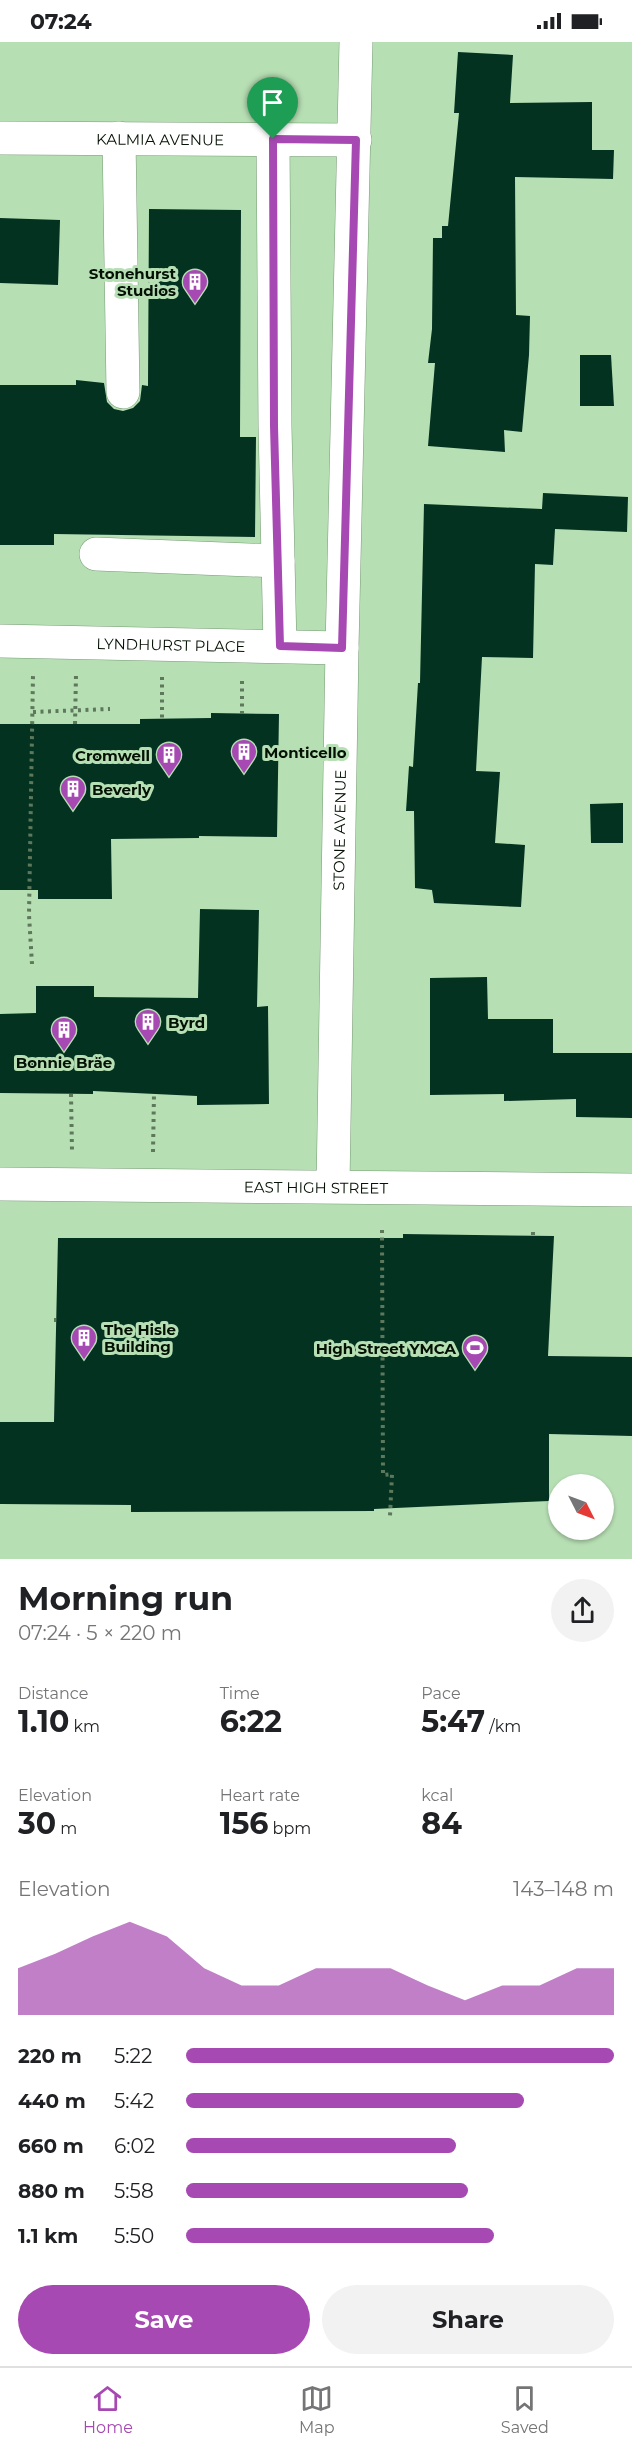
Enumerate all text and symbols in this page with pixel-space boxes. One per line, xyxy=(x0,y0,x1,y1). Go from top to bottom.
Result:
text: 07:24 xyxy=(30,8,92,35)
pin xyxy=(247,77,298,139)
icon: arrive xyxy=(256,86,289,119)
street label: KALMIA AVENUE xyxy=(96,129,224,149)
place label: Stonehurst Studios xyxy=(89,264,176,300)
building icon: Stonehurst Studios xyxy=(180,267,210,305)
street label: LYNDHURST PLACE xyxy=(96,633,246,656)
building icon: Monticello xyxy=(229,737,259,775)
building icon: Cromwell xyxy=(154,740,184,778)
place label: Monticello xyxy=(264,743,347,762)
place label: Cromwell xyxy=(75,746,150,765)
street label: STONE AVENUE xyxy=(328,769,349,891)
building icon: Beverly xyxy=(58,774,88,812)
place label: Beverly xyxy=(92,780,152,799)
building icon: Byrd xyxy=(133,1007,163,1045)
place label: Byrd xyxy=(168,1013,205,1032)
building icon: Bonnie Bräe xyxy=(49,1015,79,1053)
place label: Bonnie Bräe xyxy=(16,1053,112,1072)
street label: EAST HIGH STREET xyxy=(244,1177,389,1197)
place label: The Hisle Building xyxy=(104,1320,176,1356)
building icon: The Hisle Building xyxy=(69,1323,99,1361)
sports icon: High Street YMCA xyxy=(460,1333,490,1371)
place label: High Street YMCA xyxy=(316,1339,457,1358)
north arrow xyxy=(548,1474,614,1540)
map controls xyxy=(548,1474,614,1540)
text: Morning run xyxy=(18,1578,233,1618)
button: share xyxy=(551,1579,614,1642)
text: 07:24 · 5 × 220 m xyxy=(18,1621,182,1645)
text: Distance xyxy=(18,1684,88,1703)
text: Time xyxy=(220,1684,260,1703)
text: Pace xyxy=(421,1684,461,1703)
text: 1.10 xyxy=(18,1703,69,1740)
text: 6:22 xyxy=(220,1703,282,1740)
text: 5:47 xyxy=(421,1703,485,1740)
text: km xyxy=(69,1717,100,1736)
text: /km xyxy=(485,1717,521,1736)
text: Elevation xyxy=(18,1786,92,1805)
text: Heart rate xyxy=(220,1786,300,1805)
text: kcal xyxy=(421,1786,453,1805)
text: 30 xyxy=(18,1805,56,1842)
text: 156 xyxy=(220,1805,268,1842)
text: 84 xyxy=(421,1805,462,1842)
text: m xyxy=(56,1819,77,1838)
text: bpm xyxy=(268,1819,311,1838)
text: Elevation xyxy=(18,1877,110,1901)
text: 143–148 m xyxy=(513,1877,614,1901)
text: 220 m xyxy=(18,2044,82,2068)
text: 5:22 xyxy=(114,2044,152,2068)
text: 440 m xyxy=(18,2089,86,2113)
text: 5:42 xyxy=(114,2089,154,2113)
text: 660 m xyxy=(18,2134,84,2158)
text: 6:02 xyxy=(114,2134,155,2158)
text: 880 m xyxy=(18,2179,85,2203)
text: 5:58 xyxy=(114,2179,154,2203)
text: 1.1 km xyxy=(18,2224,78,2248)
text: 5:50 xyxy=(114,2224,154,2248)
button: Save xyxy=(18,2285,310,2354)
button: Share xyxy=(322,2285,614,2354)
tab: Home xyxy=(83,2382,133,2437)
tab: Map xyxy=(299,2382,335,2437)
tab: Saved xyxy=(501,2382,549,2437)

